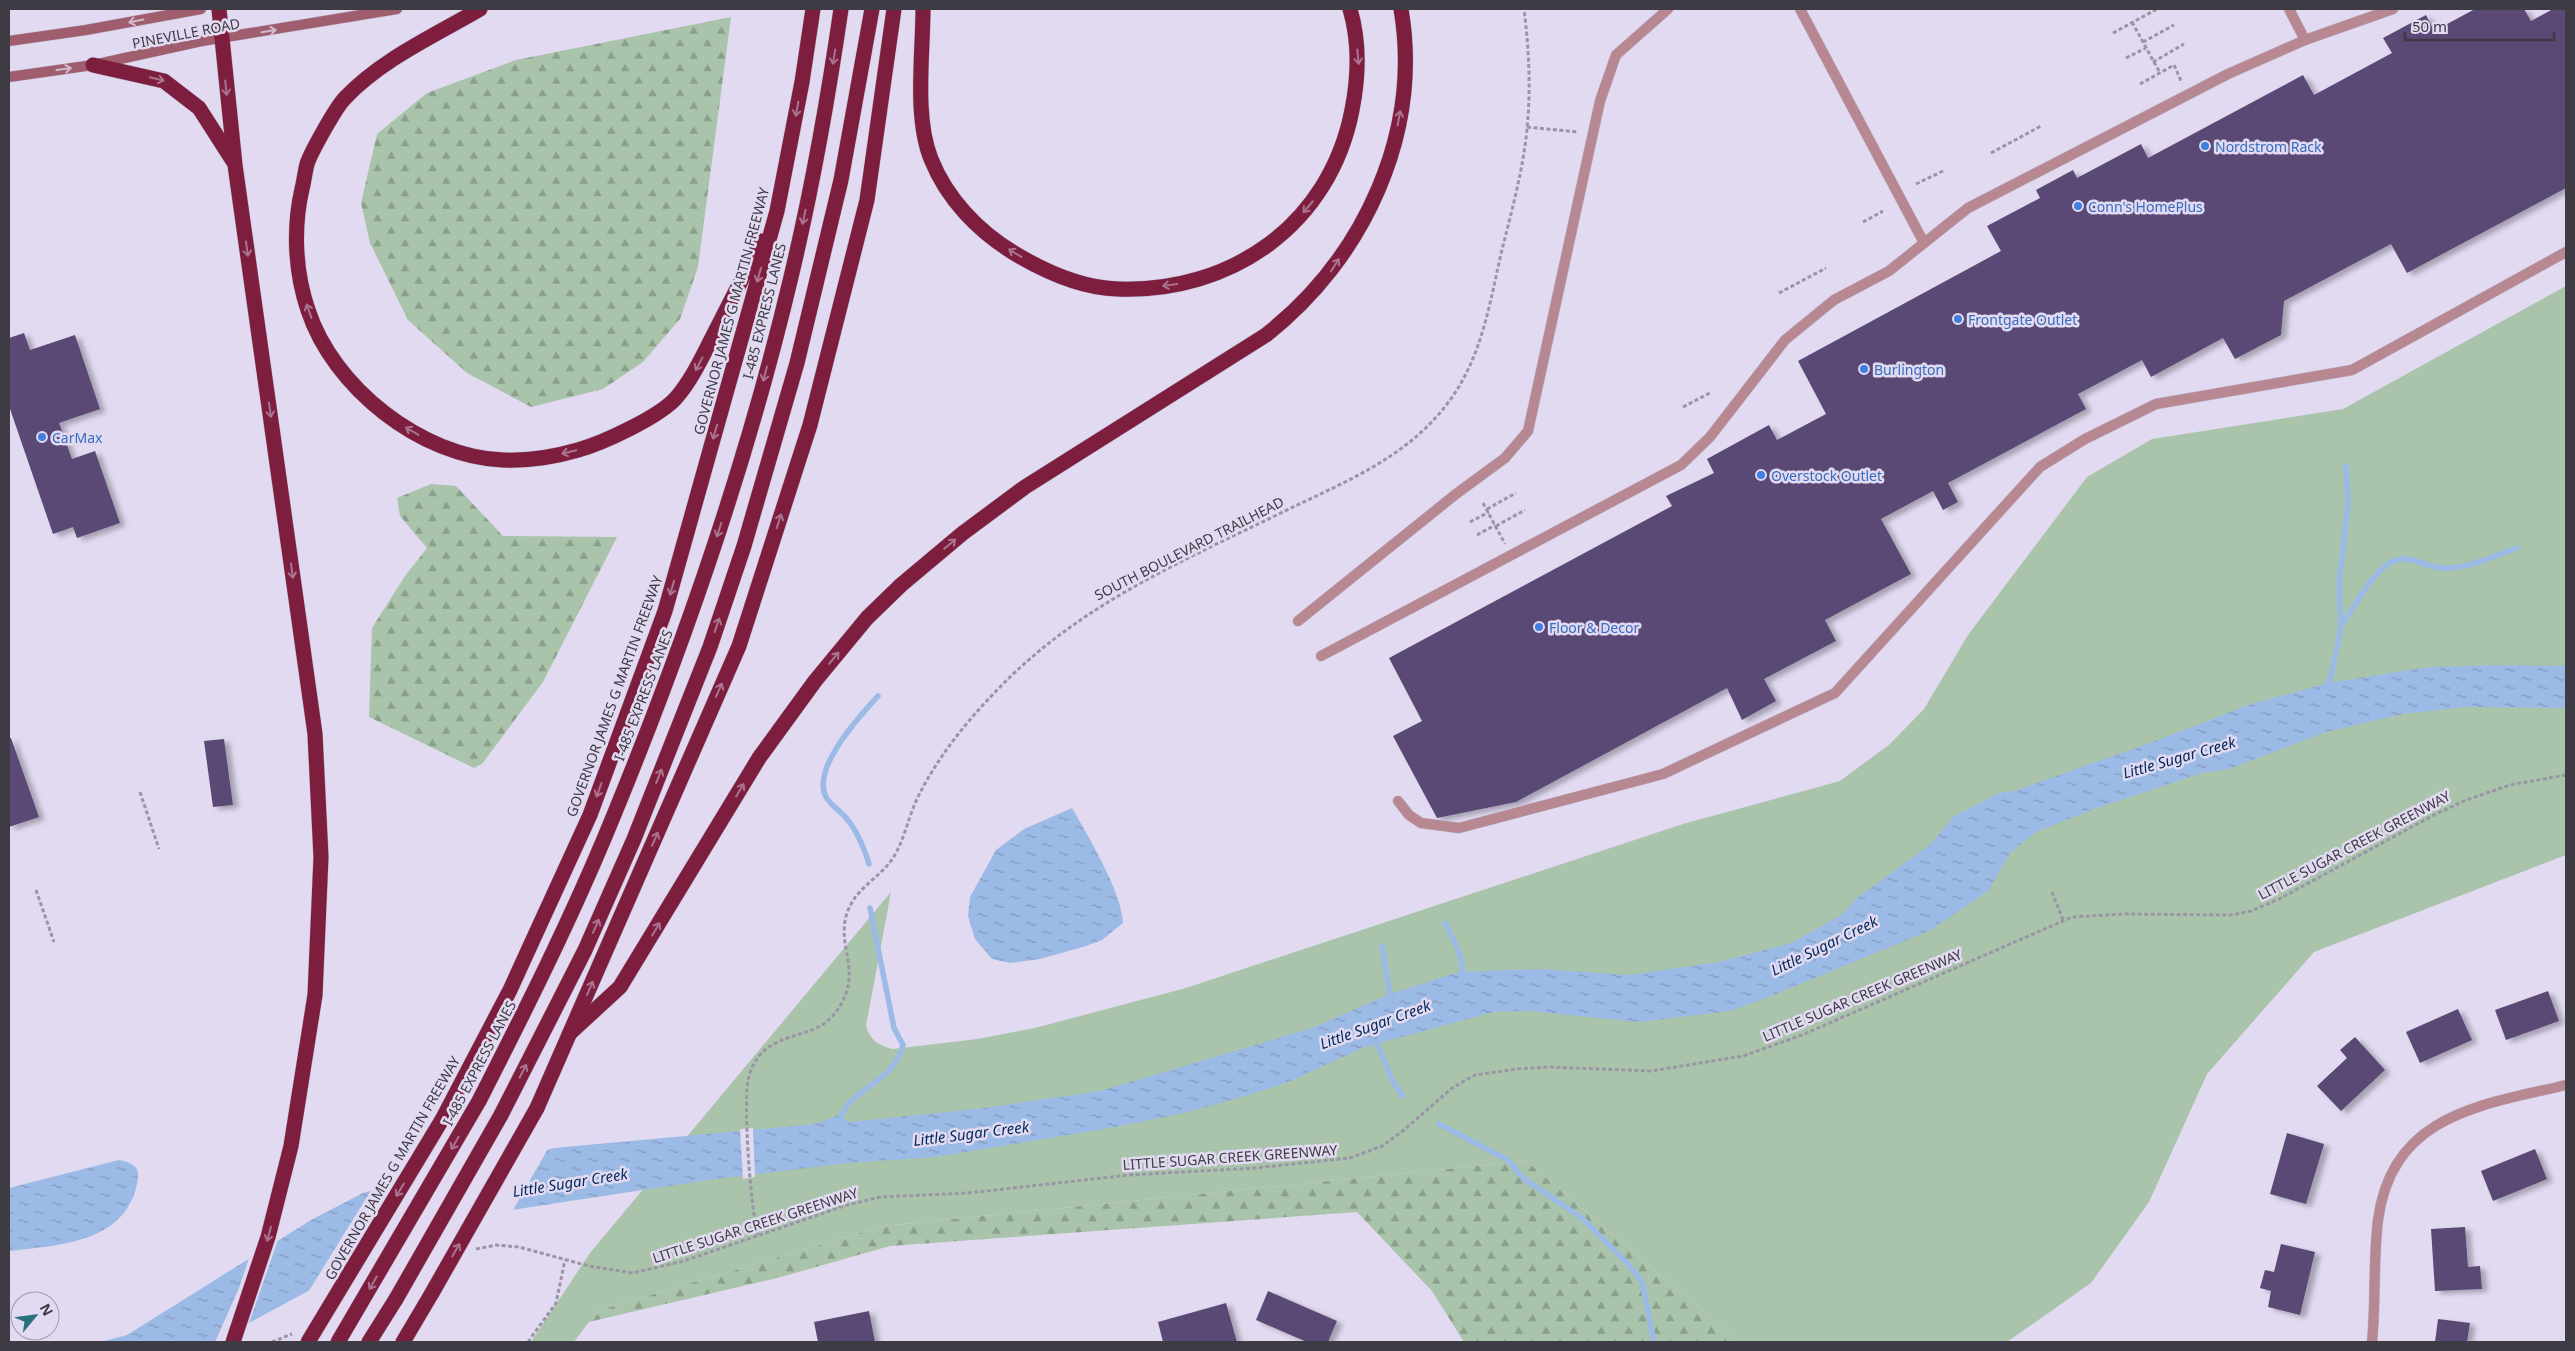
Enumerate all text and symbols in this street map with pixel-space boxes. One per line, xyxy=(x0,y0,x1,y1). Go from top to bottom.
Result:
scale bar xyxy=(2405,10,2554,42)
street label: PINEVILLE ROAD xyxy=(130,13,242,53)
text: 50 m xyxy=(2412,16,2447,36)
one-way arrow xyxy=(128,17,144,26)
one-way arrow xyxy=(261,26,277,36)
one-way arrow xyxy=(1353,48,1363,64)
one-way arrow xyxy=(829,49,839,65)
one-way arrow xyxy=(56,64,72,74)
one-way arrow xyxy=(149,75,165,85)
one-way arrow xyxy=(221,80,231,96)
one-way arrow xyxy=(791,100,801,116)
one-way arrow xyxy=(1395,110,1404,126)
place label: Nordstrom Rack xyxy=(2215,137,2322,156)
marker: Nordstrom Rack xyxy=(2199,140,2211,152)
street label: GOVERNOR JAMES G MARTIN FREEWAY xyxy=(689,185,773,437)
place label: Conn's HomePlus xyxy=(2088,197,2203,216)
marker: Conn's HomePlus xyxy=(2072,200,2084,212)
one-way arrow xyxy=(1302,201,1313,214)
one-way arrow xyxy=(799,208,808,224)
one-way arrow xyxy=(242,241,252,257)
street label: I-485 EXPRESS LANES xyxy=(738,241,790,381)
one-way arrow xyxy=(1008,248,1022,259)
one-way arrow xyxy=(1330,259,1340,273)
one-way arrow xyxy=(754,267,763,283)
one-way arrow xyxy=(1162,281,1178,291)
one-way arrow xyxy=(304,304,313,319)
place label: Frontgate Outlet xyxy=(1968,310,2077,329)
marker: Frontgate Outlet xyxy=(1952,313,1964,325)
one-way arrow xyxy=(693,356,703,370)
place label: Burlington xyxy=(1874,360,1944,379)
marker: Burlington xyxy=(1858,363,1870,375)
one-way arrow xyxy=(760,366,770,382)
one-way arrow xyxy=(265,402,275,418)
one-way arrow xyxy=(710,423,720,439)
one-way arrow xyxy=(406,426,420,436)
place label: CarMax xyxy=(52,428,103,447)
marker: CarMax xyxy=(36,431,48,443)
one-way arrow xyxy=(561,448,577,457)
place label: Overstock Outlet xyxy=(1771,466,1882,485)
marker: Overstock Outlet xyxy=(1755,469,1767,481)
street label: SOUTH BOULEVARD TRAILHEAD xyxy=(1091,492,1287,604)
one-way arrow xyxy=(775,513,785,529)
one-way arrow xyxy=(714,522,724,538)
one-way arrow xyxy=(943,538,956,550)
one-way arrow xyxy=(287,563,297,579)
street label: GOVERNOR JAMES G MARTIN FREEWAY xyxy=(561,573,667,819)
one-way arrow xyxy=(666,580,676,596)
one-way arrow xyxy=(713,617,723,633)
place label: Floor & Decor xyxy=(1549,618,1639,637)
marker: Floor & Decor xyxy=(1533,621,1545,633)
street label: I-485 EXPRESS LANES xyxy=(609,626,677,763)
one-way arrow xyxy=(829,651,840,664)
one-way arrow xyxy=(715,683,725,698)
water label: Little Sugar Creek xyxy=(2120,731,2238,783)
one-way arrow xyxy=(655,769,664,784)
one-way arrow xyxy=(594,782,603,797)
one-way arrow xyxy=(736,783,746,797)
street label: LITTLE SUGAR CREEK GREENWAY xyxy=(2255,786,2453,904)
one-way arrow xyxy=(650,832,660,847)
water label: Little Sugar Creek xyxy=(1767,910,1881,980)
one-way arrow xyxy=(591,919,601,934)
one-way arrow xyxy=(651,922,661,936)
street label: LITTLE SUGAR CREEK GREENWAY xyxy=(1759,944,1965,1046)
one-way arrow xyxy=(585,981,595,996)
water label: Little Sugar Creek xyxy=(1317,994,1434,1053)
street label: I-485 EXPRESS LANES xyxy=(438,997,520,1129)
street label: GOVERNOR JAMES G MARTIN FREEWAY xyxy=(320,1053,464,1283)
one-way arrow xyxy=(519,1064,528,1079)
water label: Little Sugar Creek xyxy=(912,1116,1031,1150)
one-way arrow xyxy=(449,1135,459,1149)
street label: LITTLE SUGAR CREEK GREENWAY xyxy=(1122,1140,1338,1174)
water label: Little Sugar Creek xyxy=(511,1163,630,1201)
one-way arrow xyxy=(395,1182,405,1196)
street label: LITTLE SUGAR CREEK GREENWAY xyxy=(650,1183,860,1267)
one-way arrow xyxy=(264,1226,273,1242)
one-way arrow xyxy=(451,1244,461,1258)
one-way arrow xyxy=(367,1275,377,1289)
north arrow xyxy=(10,1291,60,1341)
text: N xyxy=(36,1300,58,1319)

